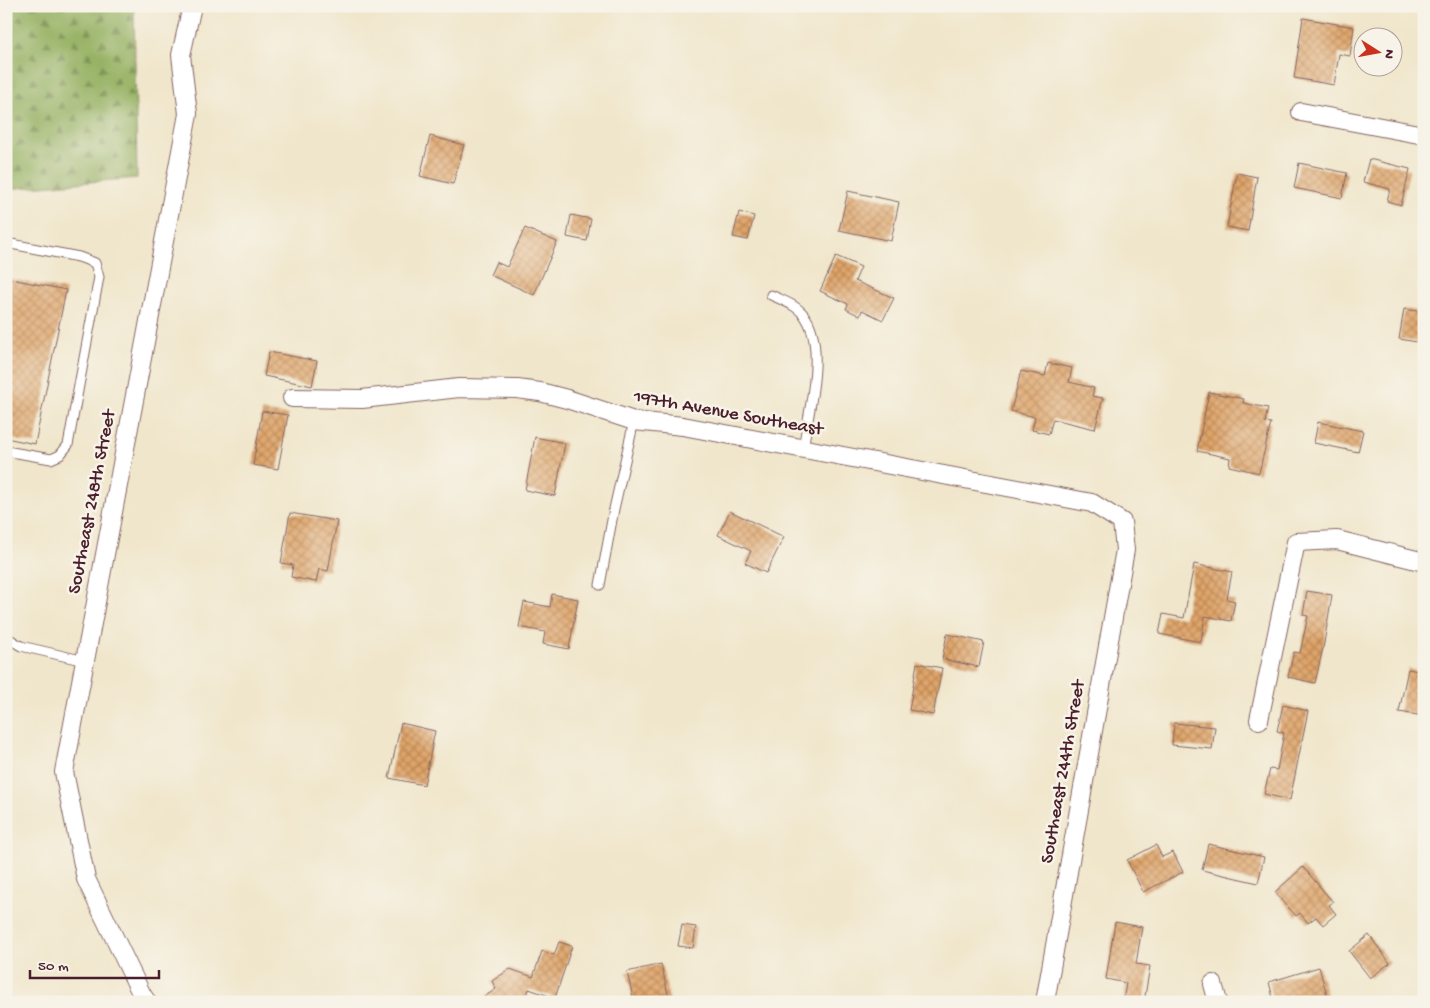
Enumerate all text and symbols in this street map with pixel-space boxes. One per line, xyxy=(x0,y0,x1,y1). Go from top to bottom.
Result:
north arrow xyxy=(1352,28,1402,78)
text: N xyxy=(1379,48,1398,60)
street label: 197th Avenue Southeast xyxy=(631,386,827,442)
street label: Southeast 248th Street xyxy=(64,406,123,596)
street label: Southeast 244th Street xyxy=(1037,676,1092,865)
scale bar xyxy=(30,948,159,980)
text: 50 m xyxy=(38,958,69,976)

